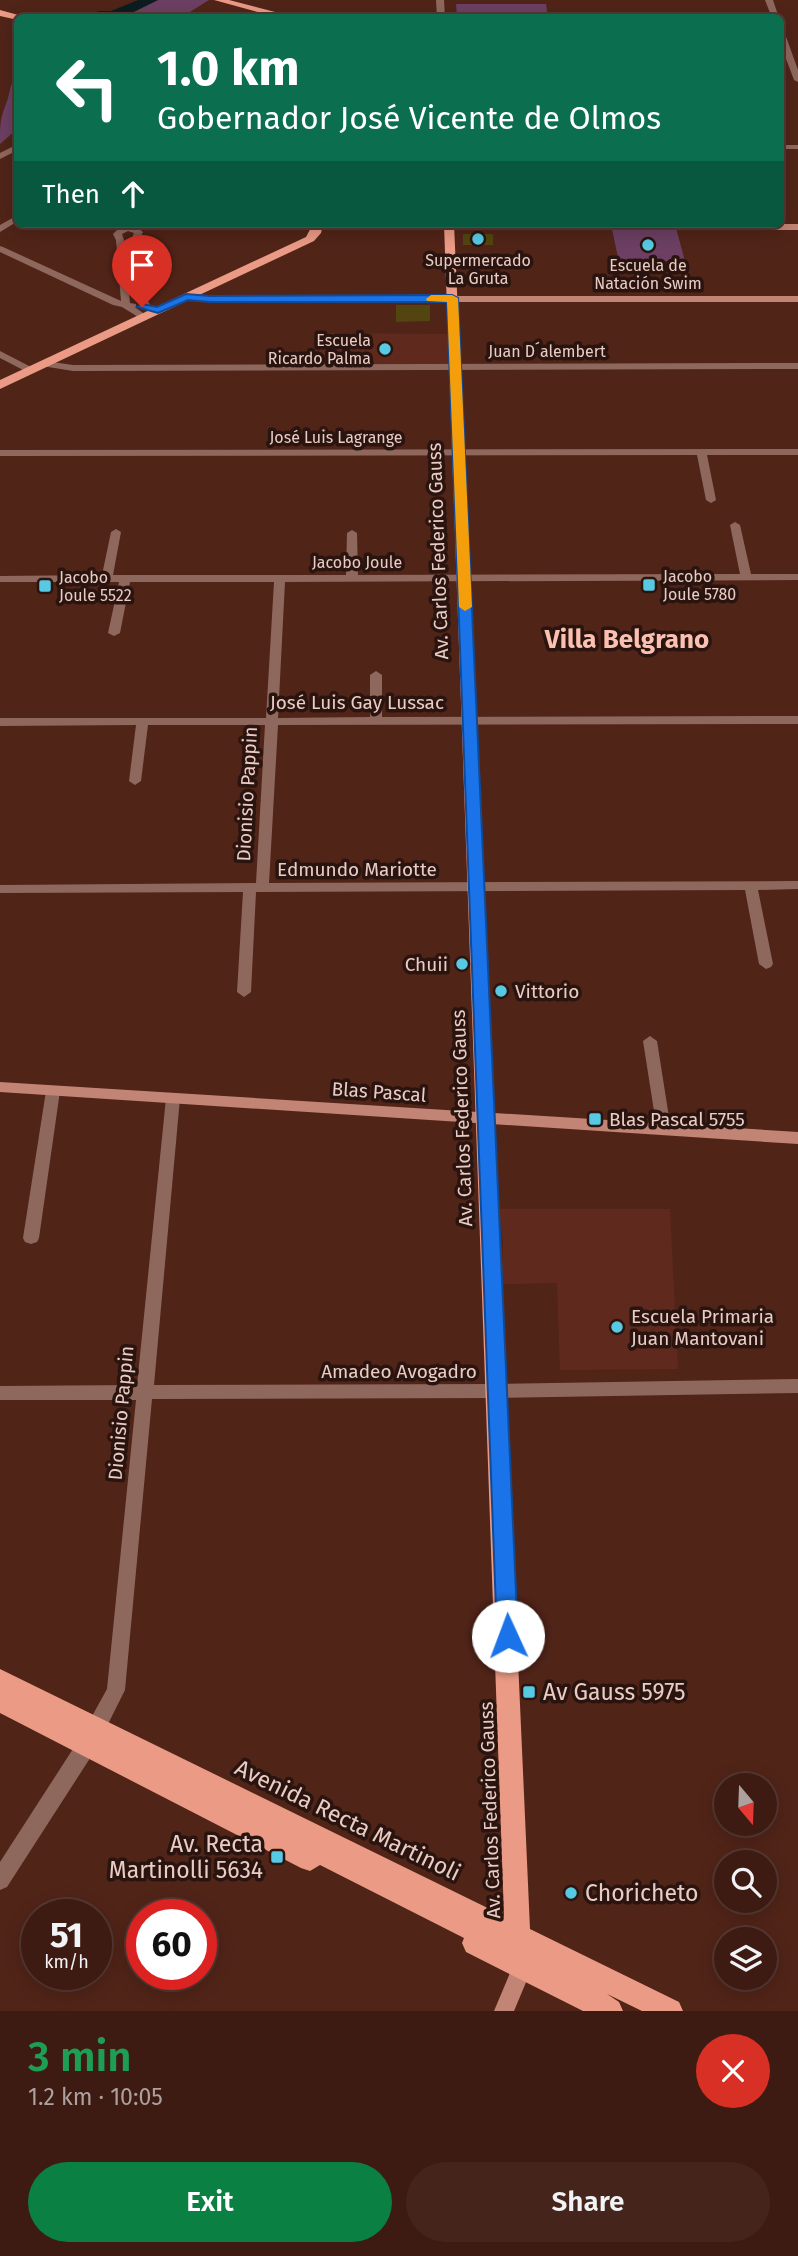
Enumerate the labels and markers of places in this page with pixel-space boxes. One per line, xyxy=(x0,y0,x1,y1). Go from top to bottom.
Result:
marker: Supermercado La Gruta xyxy=(470,231,486,247)
pin xyxy=(112,235,172,307)
marker: Escuela de Natación Swim xyxy=(640,237,656,253)
place label: Supermercado La Gruta xyxy=(425,251,531,288)
place label: Escuela de Natación Swim xyxy=(594,256,702,293)
place label: Escuela Ricardo Palma xyxy=(268,331,371,368)
marker: Escuela Ricardo Palma xyxy=(377,341,393,357)
place label: Jacobo Joule 5780 xyxy=(663,567,736,604)
place label: Jacobo Joule 5522 xyxy=(59,568,132,605)
marker: Jacobo Joule 5780 xyxy=(641,577,657,593)
marker: Jacobo Joule 5522 xyxy=(37,578,53,594)
place label: Chuii xyxy=(405,953,448,976)
marker: Chuii xyxy=(454,956,470,972)
place label: Vittorio xyxy=(515,980,579,1003)
marker: Vittorio xyxy=(493,983,509,999)
place label: Blas Pascal 5755 xyxy=(609,1108,745,1131)
marker: Blas Pascal 5755 xyxy=(587,1111,603,1127)
place label: Escuela Primaria Juan Mantovani xyxy=(631,1305,774,1350)
marker: Escuela Primaria Juan Mantovani xyxy=(609,1319,625,1335)
place label: Av Gauss 5975 xyxy=(543,1678,686,1706)
marker: Av Gauss 5975 xyxy=(521,1684,537,1700)
place label: Av. Recta Martinolli 5634 xyxy=(109,1830,263,1884)
marker: Av. Recta Martinolli 5634 xyxy=(269,1849,285,1865)
place label: Choricheto xyxy=(585,1879,698,1907)
marker: Choricheto xyxy=(563,1885,579,1901)

